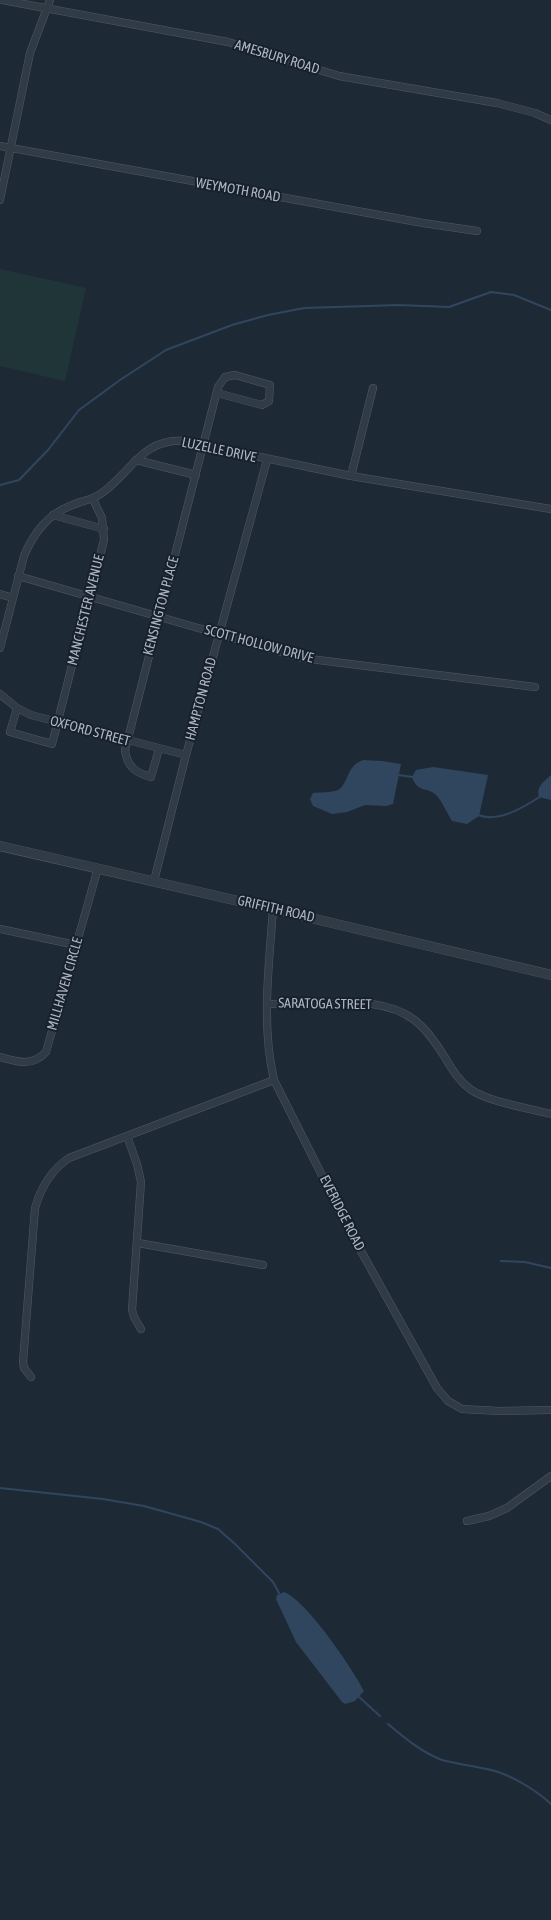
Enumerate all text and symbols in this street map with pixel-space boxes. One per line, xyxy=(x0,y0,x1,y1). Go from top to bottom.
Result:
street label: AMESBURY ROAD xyxy=(233,36,321,78)
street label: WEYMOTH ROAD xyxy=(194,174,282,206)
street label: LUZELLE DRIVE xyxy=(180,434,258,466)
street label: MANCHESTER AVENUE xyxy=(64,553,108,667)
street label: KENSINGTON PLACE xyxy=(140,555,182,657)
street label: SCOTT HOLLOW DRIVE xyxy=(203,621,315,667)
street label: HAMPTON ROAD xyxy=(182,656,220,742)
street label: OXFORD STREET xyxy=(48,712,132,750)
street label: GRIFFITH ROAD xyxy=(236,892,316,926)
street label: MILLHAVEN CIRCLE xyxy=(44,936,86,1032)
street label: SARATOGA STREET xyxy=(278,995,372,1013)
street label: EVERIDGE ROAD xyxy=(316,1173,368,1253)

